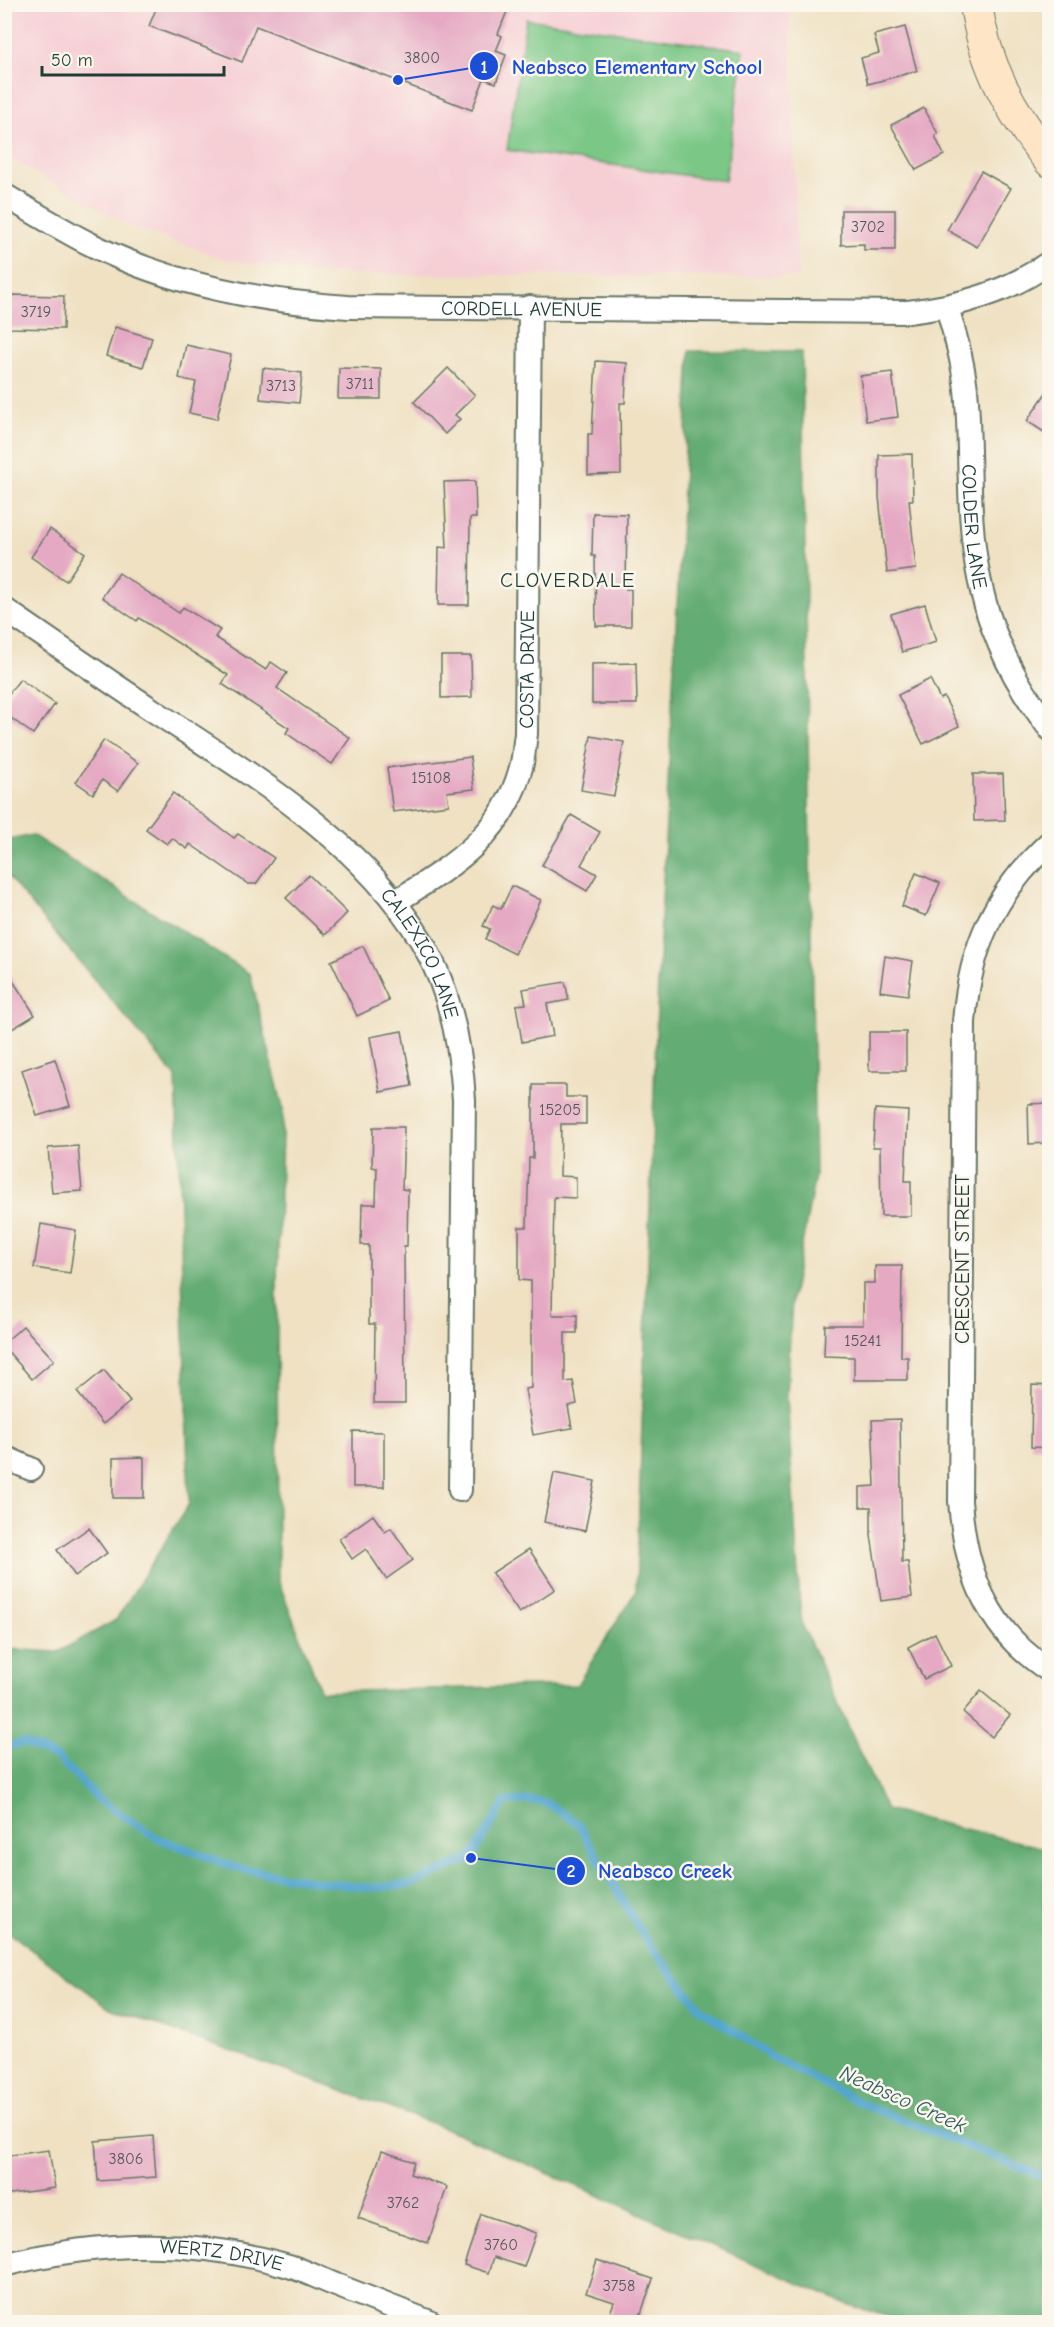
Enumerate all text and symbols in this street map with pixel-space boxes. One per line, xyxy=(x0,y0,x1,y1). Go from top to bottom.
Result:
scale bar xyxy=(42,39,224,77)
callout: Neabsco Elementary School xyxy=(469,47,774,86)
house number: 3800 xyxy=(404,49,440,67)
text: 50 m xyxy=(51,50,93,71)
text: Neabsco Elementary School xyxy=(512,55,762,79)
text: 1 xyxy=(480,57,488,78)
house number: 3702 xyxy=(851,218,885,236)
street label: CORDELL AVENUE xyxy=(441,296,602,321)
house number: 3719 xyxy=(21,303,51,321)
house number: 3711 xyxy=(346,375,374,393)
house number: 3713 xyxy=(266,377,296,395)
street label: COLDER LANE xyxy=(958,464,992,591)
district label: CLOVERDALE xyxy=(500,568,636,592)
street label: COSTA DRIVE xyxy=(515,610,539,729)
house number: 15108 xyxy=(411,769,451,787)
street label: CALEXICO LANE xyxy=(376,883,464,1021)
house number: 15205 xyxy=(539,1101,581,1119)
street label: CRESCENT STREET xyxy=(951,1174,974,1344)
house number: 15241 xyxy=(844,1332,882,1350)
callout: Neabsco Creek xyxy=(556,1851,744,1890)
text: Neabsco Creek xyxy=(598,1859,733,1883)
text: 2 xyxy=(567,1861,576,1882)
water label: Neabsco Creek xyxy=(836,2061,970,2138)
house number: 3806 xyxy=(109,2150,143,2168)
house number: 3762 xyxy=(387,2194,419,2212)
street label: WERTZ DRIVE xyxy=(159,2235,286,2275)
house number: 3760 xyxy=(484,2236,518,2254)
house number: 3758 xyxy=(603,2277,635,2295)

